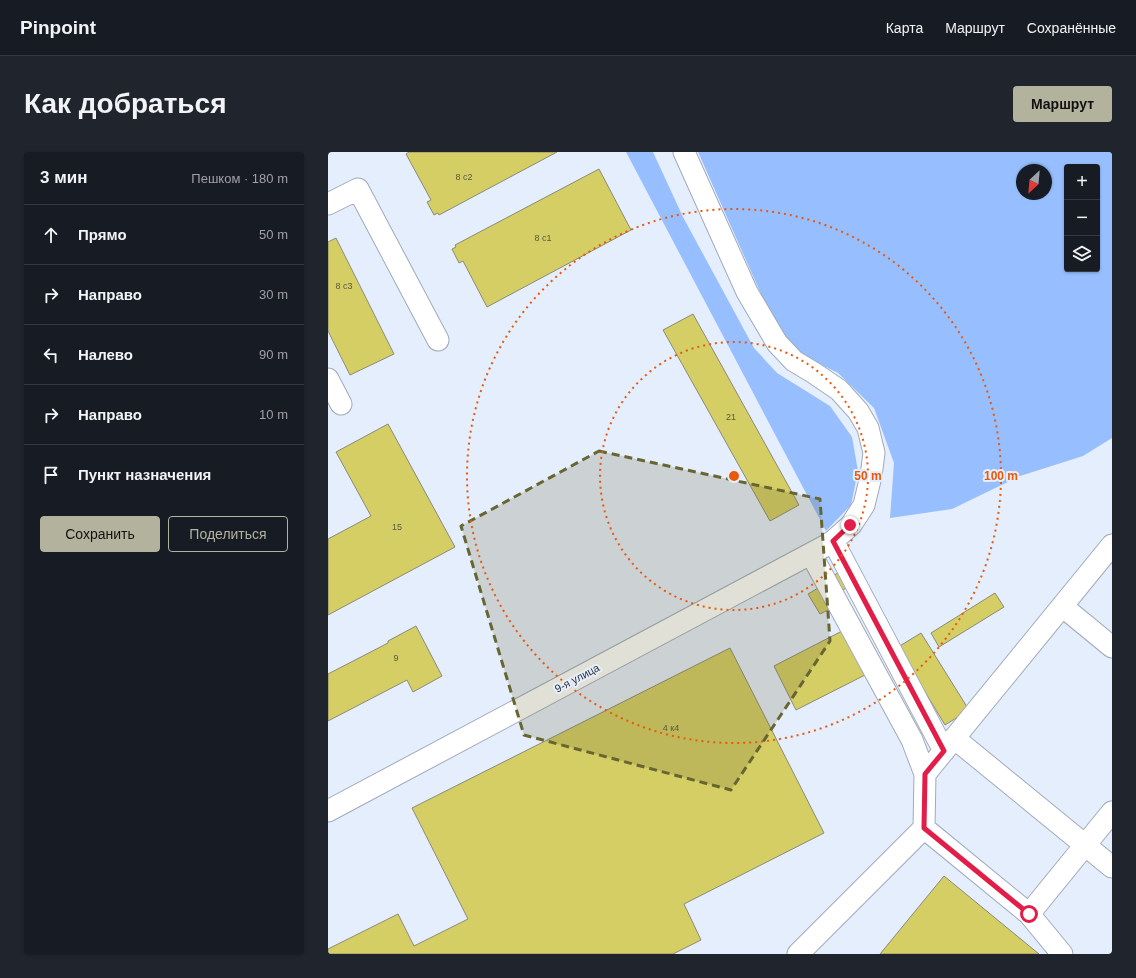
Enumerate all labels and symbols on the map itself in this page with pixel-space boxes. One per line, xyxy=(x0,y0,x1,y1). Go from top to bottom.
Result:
north arrow xyxy=(1016,164,1052,200)
house number: 8 с2 xyxy=(455,172,473,182)
house number: 8 с1 xyxy=(534,233,552,243)
house number: 8 с3 xyxy=(335,281,353,291)
house number: 21 xyxy=(726,412,736,422)
centre of rings xyxy=(727,469,741,483)
text: 50 m xyxy=(854,469,882,483)
text: 100 m xyxy=(984,469,1018,483)
route end xyxy=(841,516,859,534)
house number: 15 xyxy=(392,522,402,532)
house number: 9 xyxy=(393,653,399,663)
street label: 9-я улица xyxy=(553,661,602,695)
house number: 4 к4 xyxy=(663,723,679,733)
route start xyxy=(1020,905,1038,923)

